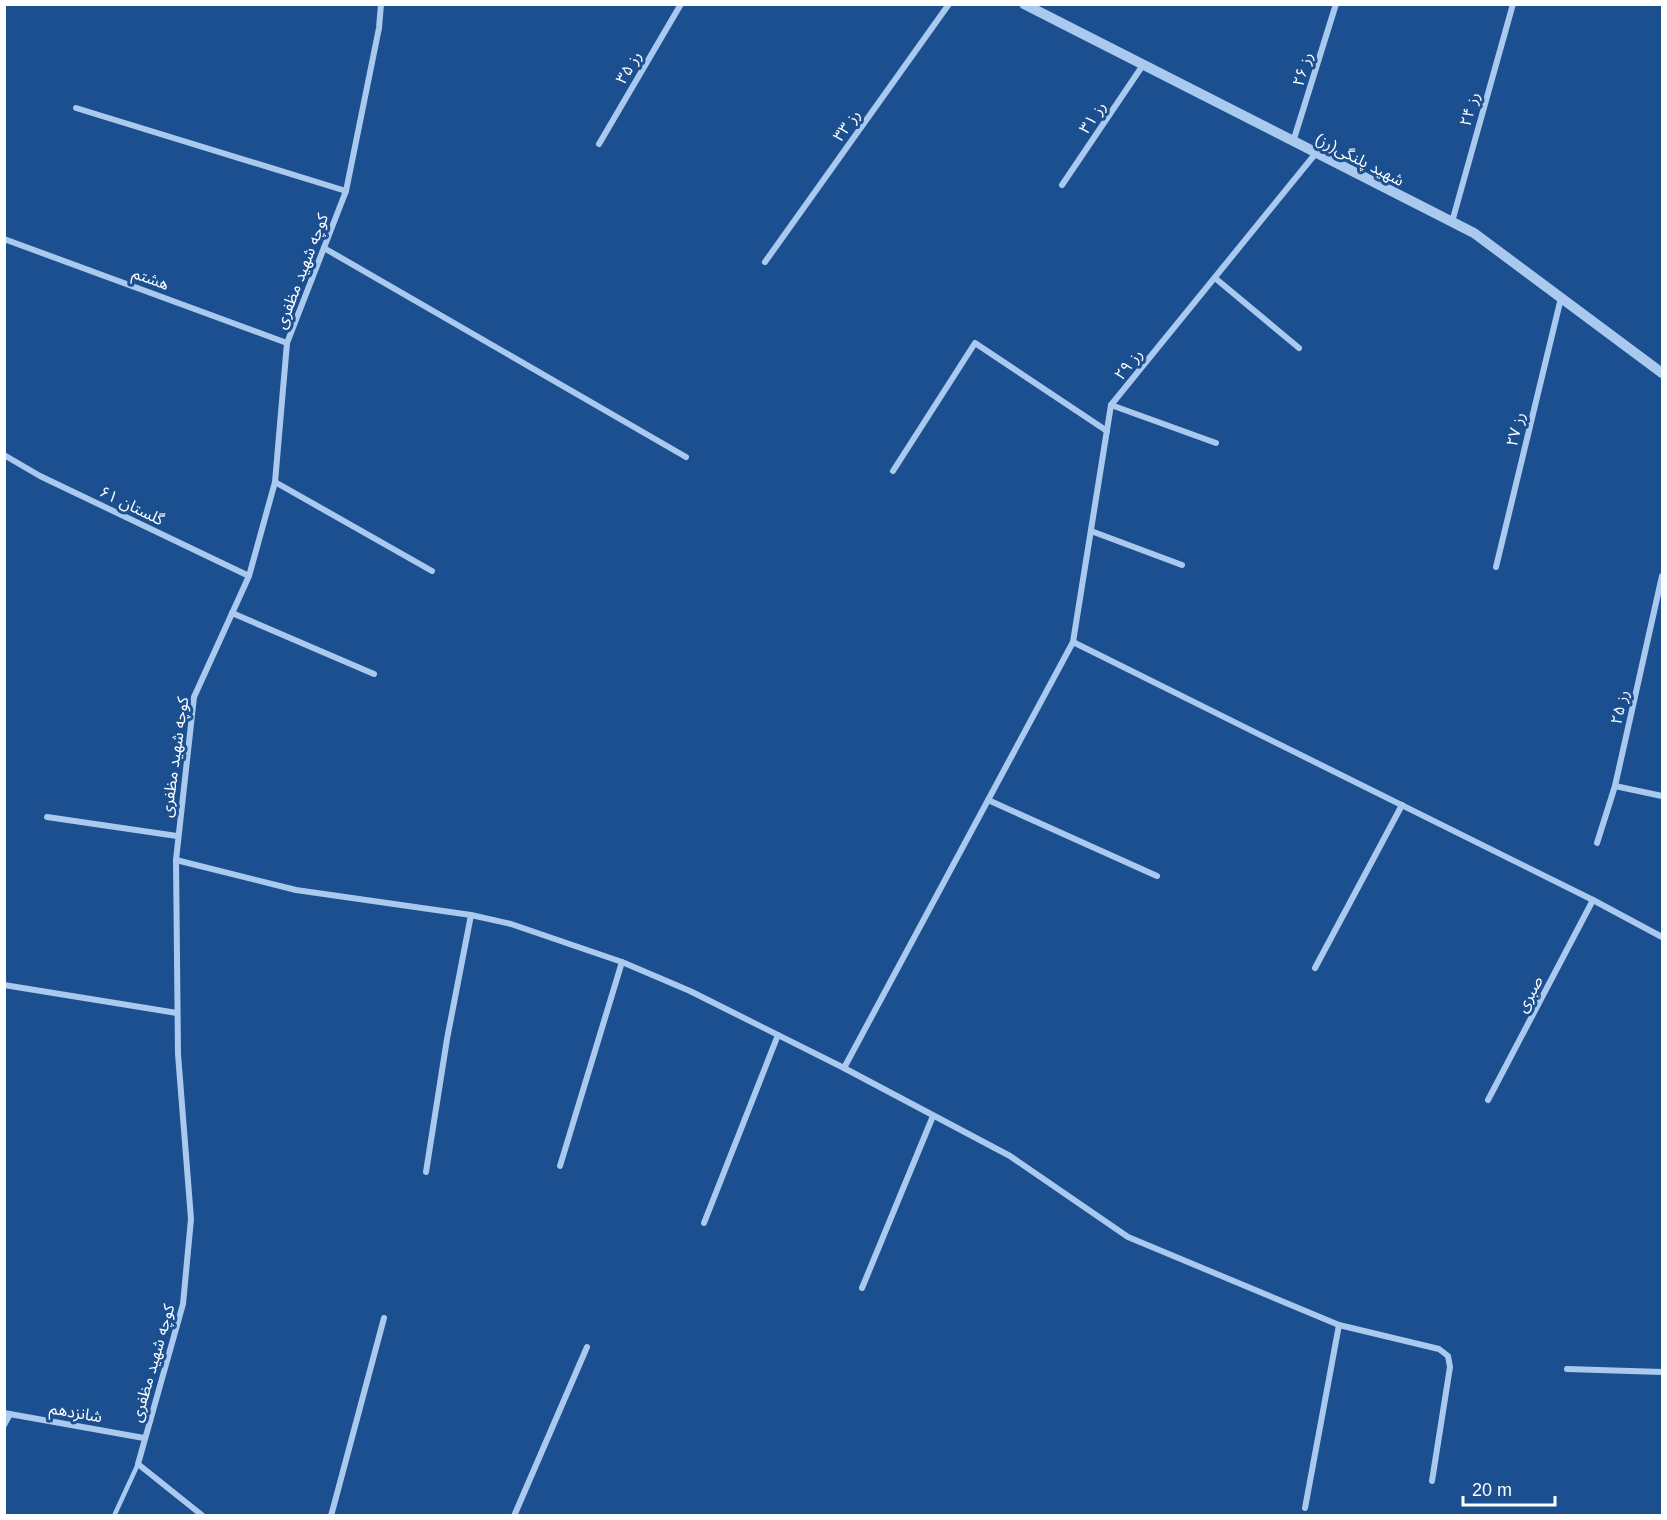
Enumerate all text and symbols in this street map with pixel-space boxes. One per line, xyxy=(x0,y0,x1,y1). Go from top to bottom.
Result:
street label: رز ۳۵ xyxy=(612,48,645,87)
street label: رز ۲۶ xyxy=(1289,50,1317,88)
street label: رز ۲۴ xyxy=(1457,90,1483,128)
street label: رز ۳۱ xyxy=(1076,98,1110,137)
street label: رز ۳۳ xyxy=(830,106,864,145)
street label: شهید پلنگی(رز) xyxy=(1312,130,1407,191)
street label: کوچه شهید مظفری xyxy=(272,211,333,332)
street label: هشتم xyxy=(129,264,171,297)
street label: رز ۲۹ xyxy=(1111,346,1147,384)
street label: رز ۲۷ xyxy=(1503,410,1529,448)
street label: گلستان ۶۱ xyxy=(96,483,167,529)
street label: رز ۲۵ xyxy=(1607,688,1633,726)
street label: کوچه شهید مظفری xyxy=(158,695,193,819)
street label: صبری xyxy=(1513,973,1547,1016)
street label: کوچه شهید مظفری xyxy=(128,1302,179,1424)
street label: شانزدهم xyxy=(48,1400,104,1429)
scale bar xyxy=(1463,1469,1554,1507)
text: 20 m xyxy=(1472,1480,1512,1500)

